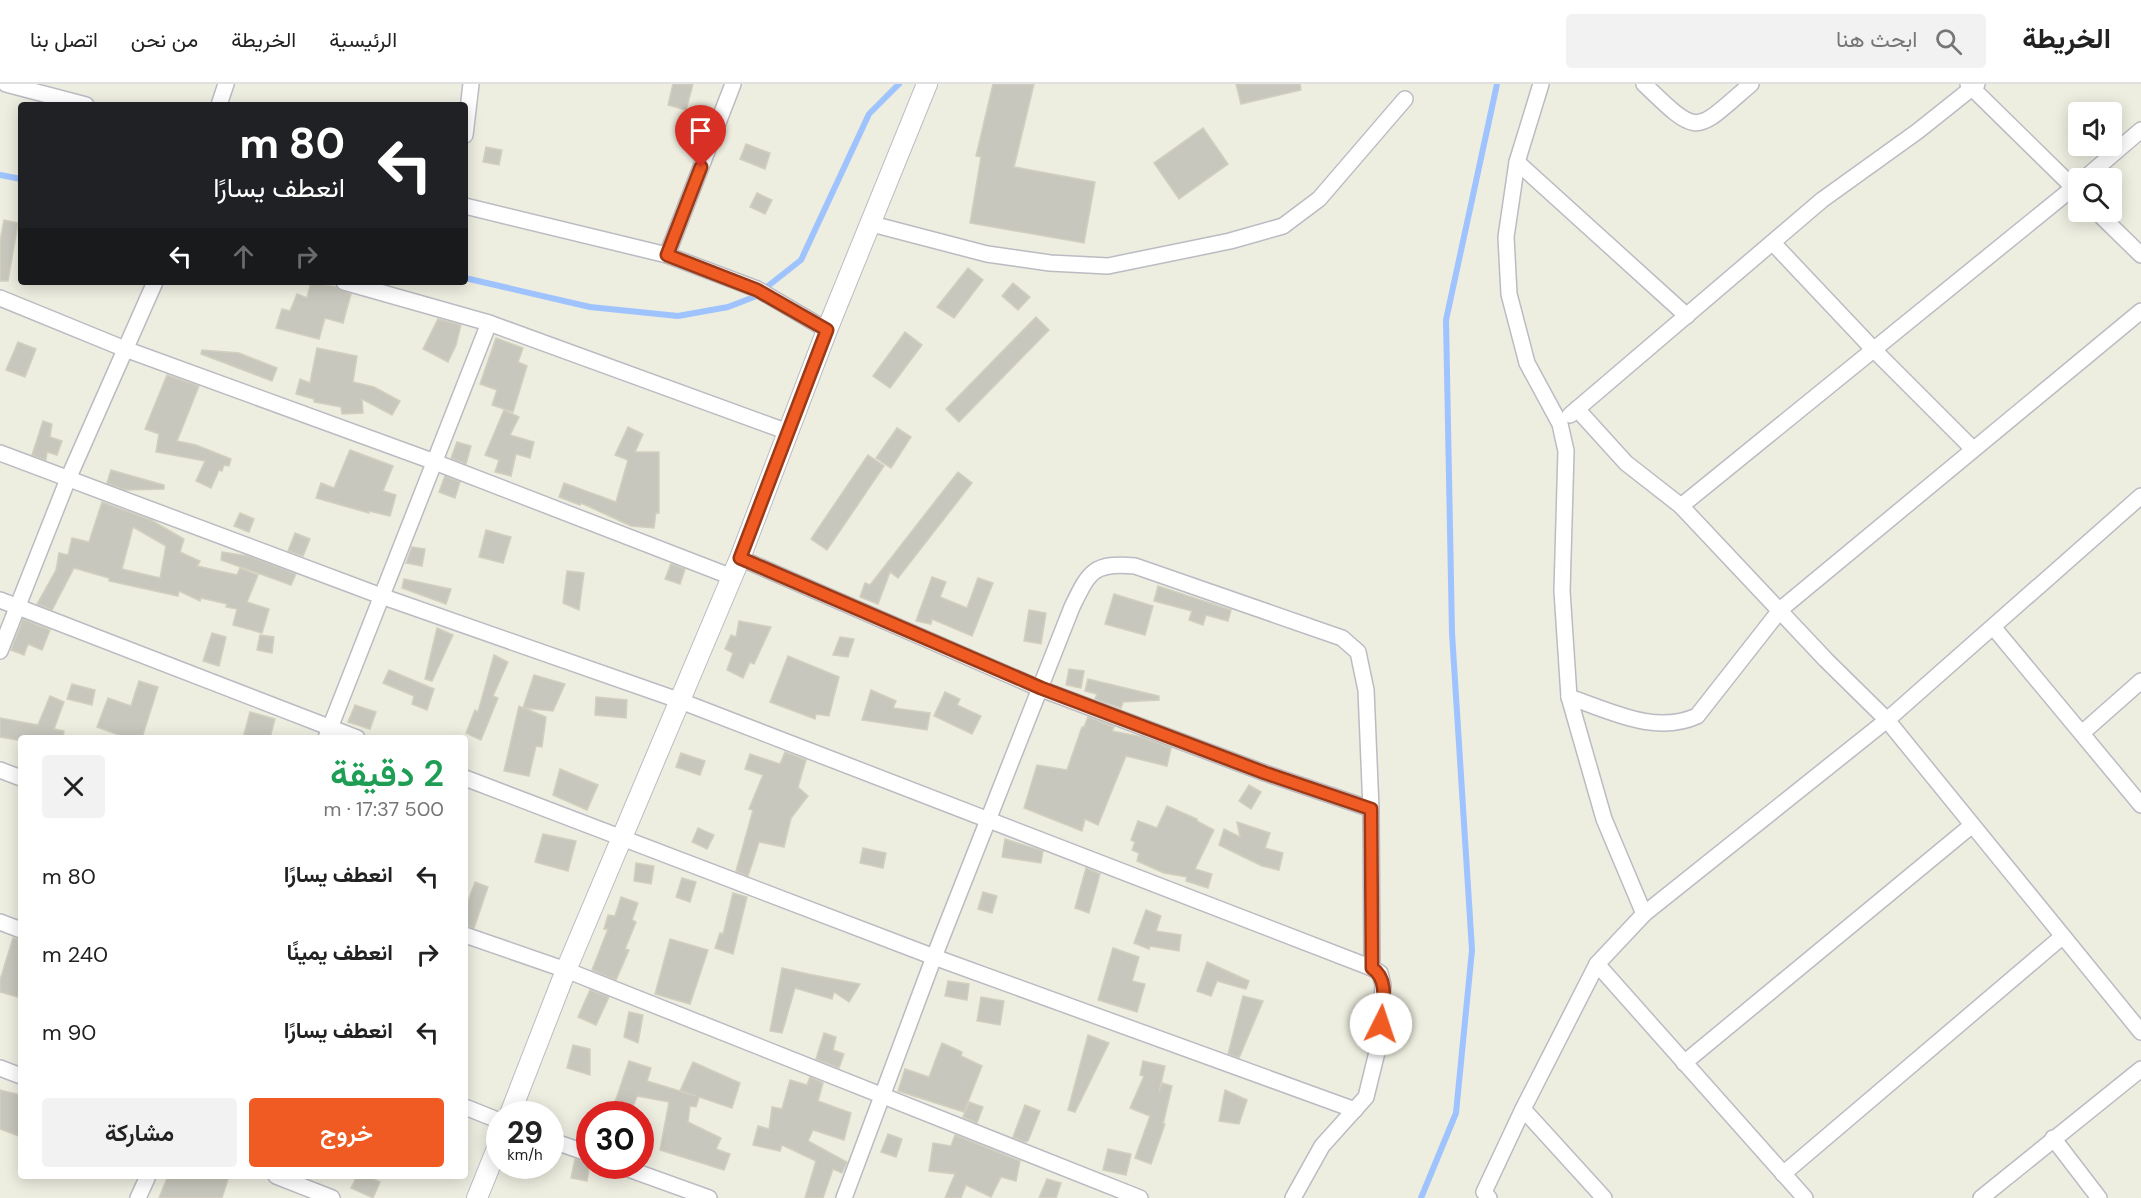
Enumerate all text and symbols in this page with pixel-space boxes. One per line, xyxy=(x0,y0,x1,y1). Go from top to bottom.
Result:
search box xyxy=(1566,14,1986,68)
text: الخريطة xyxy=(2022,20,2111,57)
text: ابحث هنا xyxy=(1836,25,1917,54)
icon: search xyxy=(1932,25,1965,58)
text: اتصل بنا xyxy=(30,26,98,54)
text: من نحن xyxy=(131,26,198,54)
text: الخريطة xyxy=(231,26,296,54)
text: الرئيسية xyxy=(329,26,397,54)
map controls xyxy=(2068,102,2122,222)
button: sound xyxy=(2068,102,2122,156)
pin xyxy=(675,105,726,167)
icon: arrive xyxy=(684,114,717,147)
text: 80 m xyxy=(239,116,345,171)
icon: left xyxy=(366,126,444,204)
button: search xyxy=(2068,168,2122,222)
text: انعطف يسارًا xyxy=(213,170,345,205)
icon: left xyxy=(164,240,197,273)
icon: ahead xyxy=(227,240,260,273)
icon: right xyxy=(290,240,323,273)
text: 2 دقيقة xyxy=(330,750,444,797)
button: close xyxy=(42,755,105,818)
text: 500 m · 17:37 xyxy=(324,796,444,822)
text: انعطف يسارًا xyxy=(284,860,393,889)
icon: left xyxy=(411,860,444,893)
text: 80 m xyxy=(42,862,96,891)
text: انعطف يمينًا xyxy=(286,938,393,967)
icon: right xyxy=(411,938,444,971)
text: 240 m xyxy=(42,940,108,969)
position arrow xyxy=(1349,992,1413,1056)
text: انعطف يسارًا xyxy=(284,1016,393,1045)
icon: left xyxy=(411,1016,444,1049)
text: 90 m xyxy=(42,1018,96,1047)
button: مشاركة xyxy=(42,1098,237,1167)
button: خروج xyxy=(249,1098,444,1167)
speed limit sign: 30 xyxy=(576,1101,654,1179)
text: 29 xyxy=(507,1113,543,1152)
text: km/h xyxy=(507,1145,543,1165)

